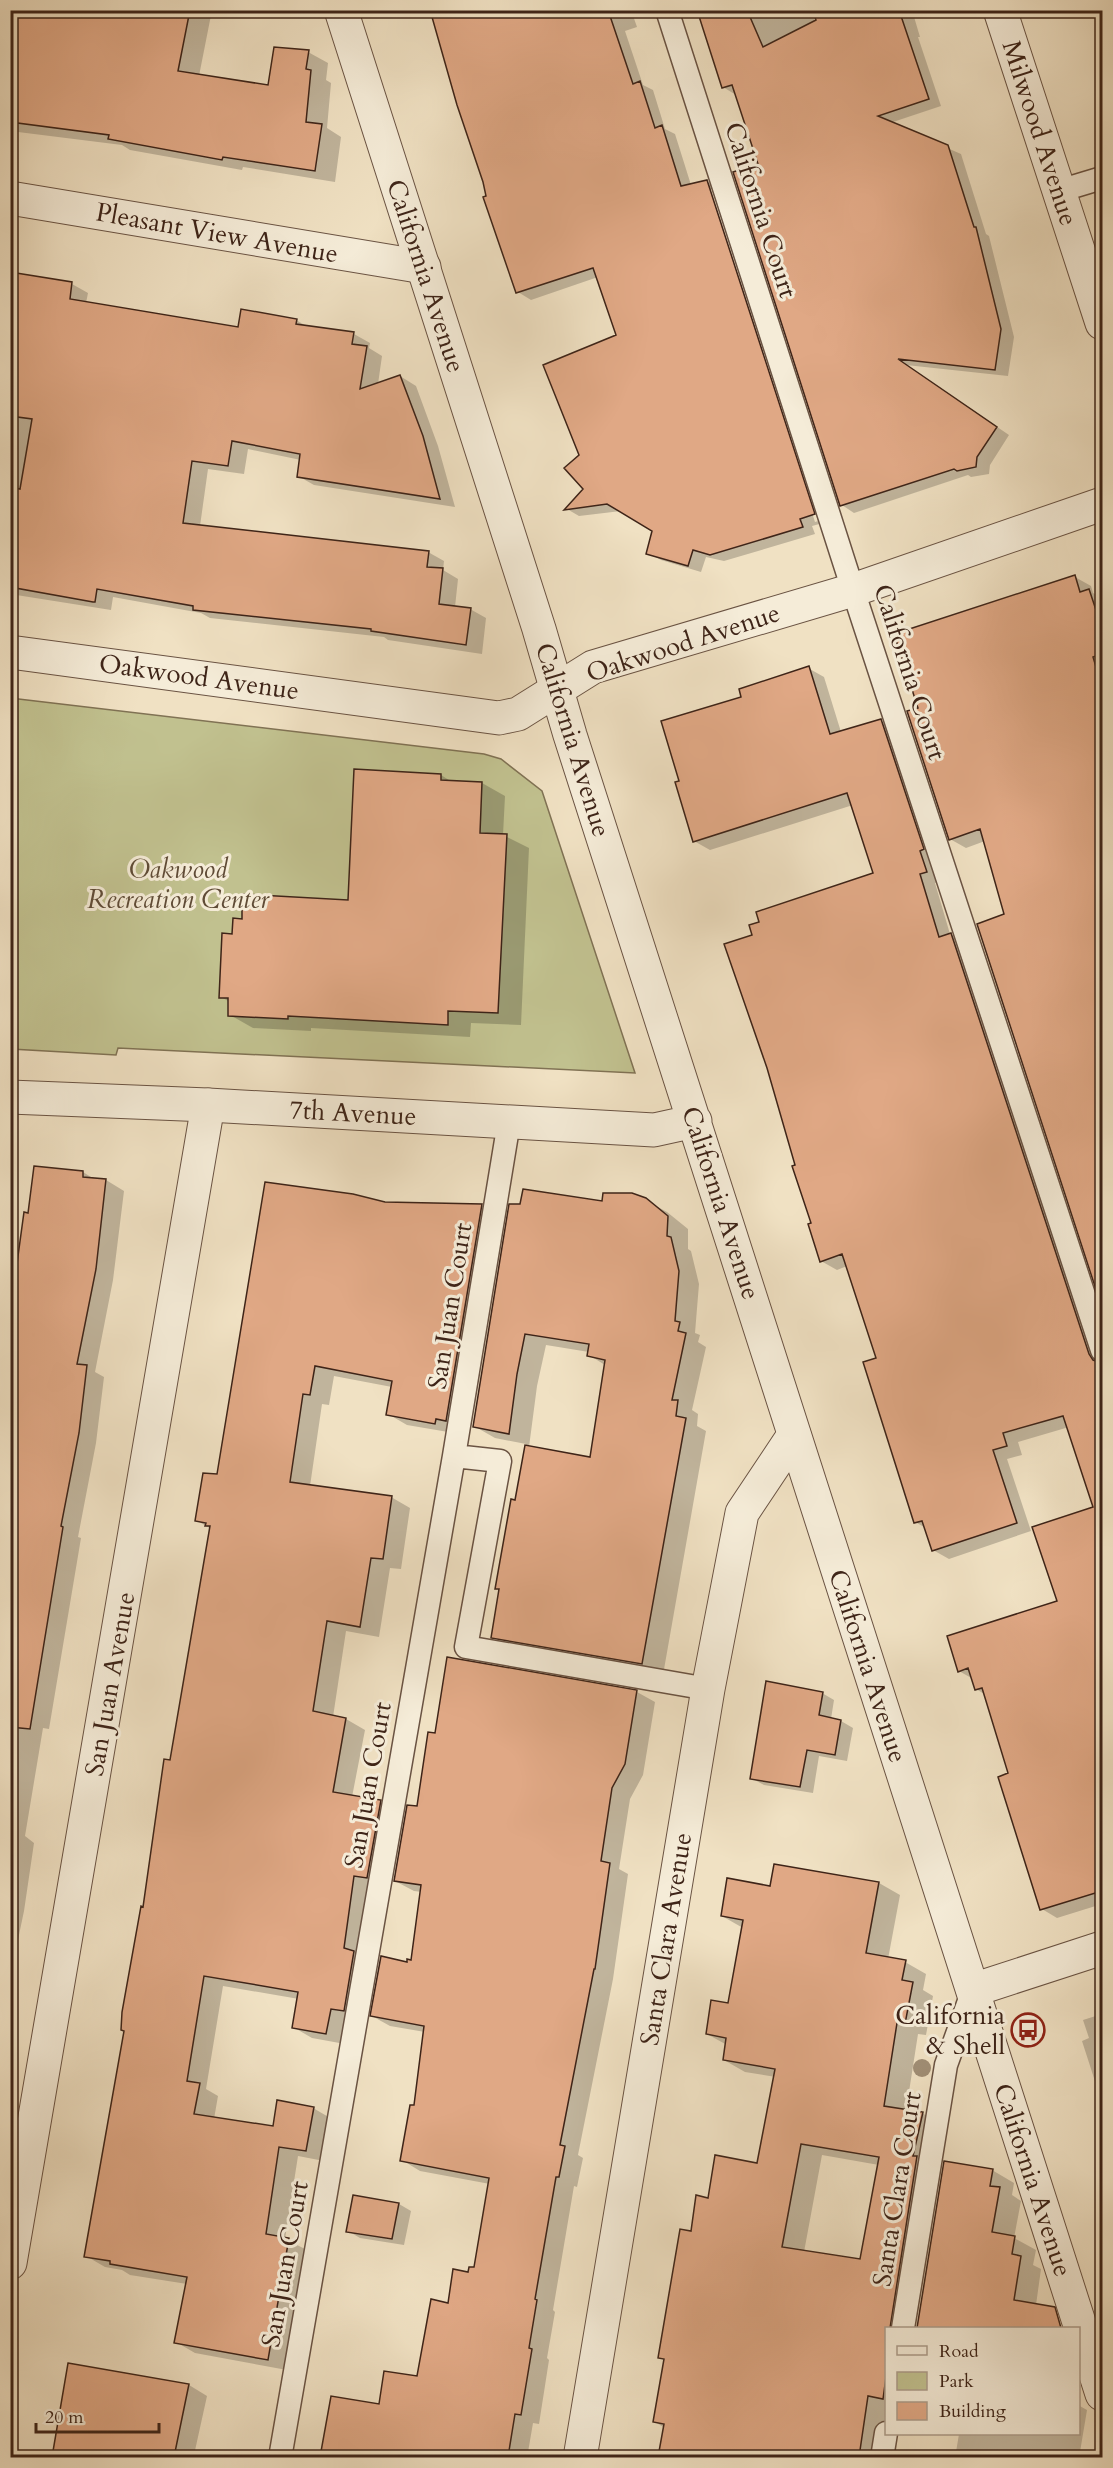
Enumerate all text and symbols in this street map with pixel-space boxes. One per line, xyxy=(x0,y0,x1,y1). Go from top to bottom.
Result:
street label: Milwood Avenue xyxy=(994,36,1086,230)
street label: California Court xyxy=(716,118,806,302)
street label: California Avenue xyxy=(378,175,474,377)
street label: Pleasant View Avenue xyxy=(93,194,341,272)
street label: California Court xyxy=(865,580,955,764)
street label: Oakwood Avenue xyxy=(582,595,784,691)
street label: California Avenue xyxy=(527,639,619,841)
street label: Oakwood Avenue xyxy=(97,646,301,708)
park label: Oakwood Recreation Center xyxy=(87,852,270,917)
street label: 7th Avenue xyxy=(289,1092,417,1134)
street label: California Avenue xyxy=(673,1102,769,1304)
street label: San Juan Court xyxy=(420,1220,480,1392)
street label: California Avenue xyxy=(820,1565,916,1767)
street label: San Juan Avenue xyxy=(77,1589,143,1779)
street label: San Juan Court xyxy=(336,1699,400,1871)
street label: Santa Clara Avenue xyxy=(632,1830,700,2048)
place label: California & Shell xyxy=(895,1998,1005,2063)
bus stop icon: California & Shell xyxy=(1010,2012,1046,2048)
street label: California Avenue xyxy=(985,2079,1081,2281)
street label: Santa Clara Court xyxy=(864,2089,930,2289)
street label: San Juan Court xyxy=(253,2178,317,2350)
legend xyxy=(885,2327,1080,2435)
text: Road xyxy=(939,2339,979,2364)
text: Park xyxy=(939,2369,974,2394)
scale bar xyxy=(36,2396,159,2434)
text: Building xyxy=(939,2399,1007,2424)
text: 20 m xyxy=(45,2405,84,2430)

